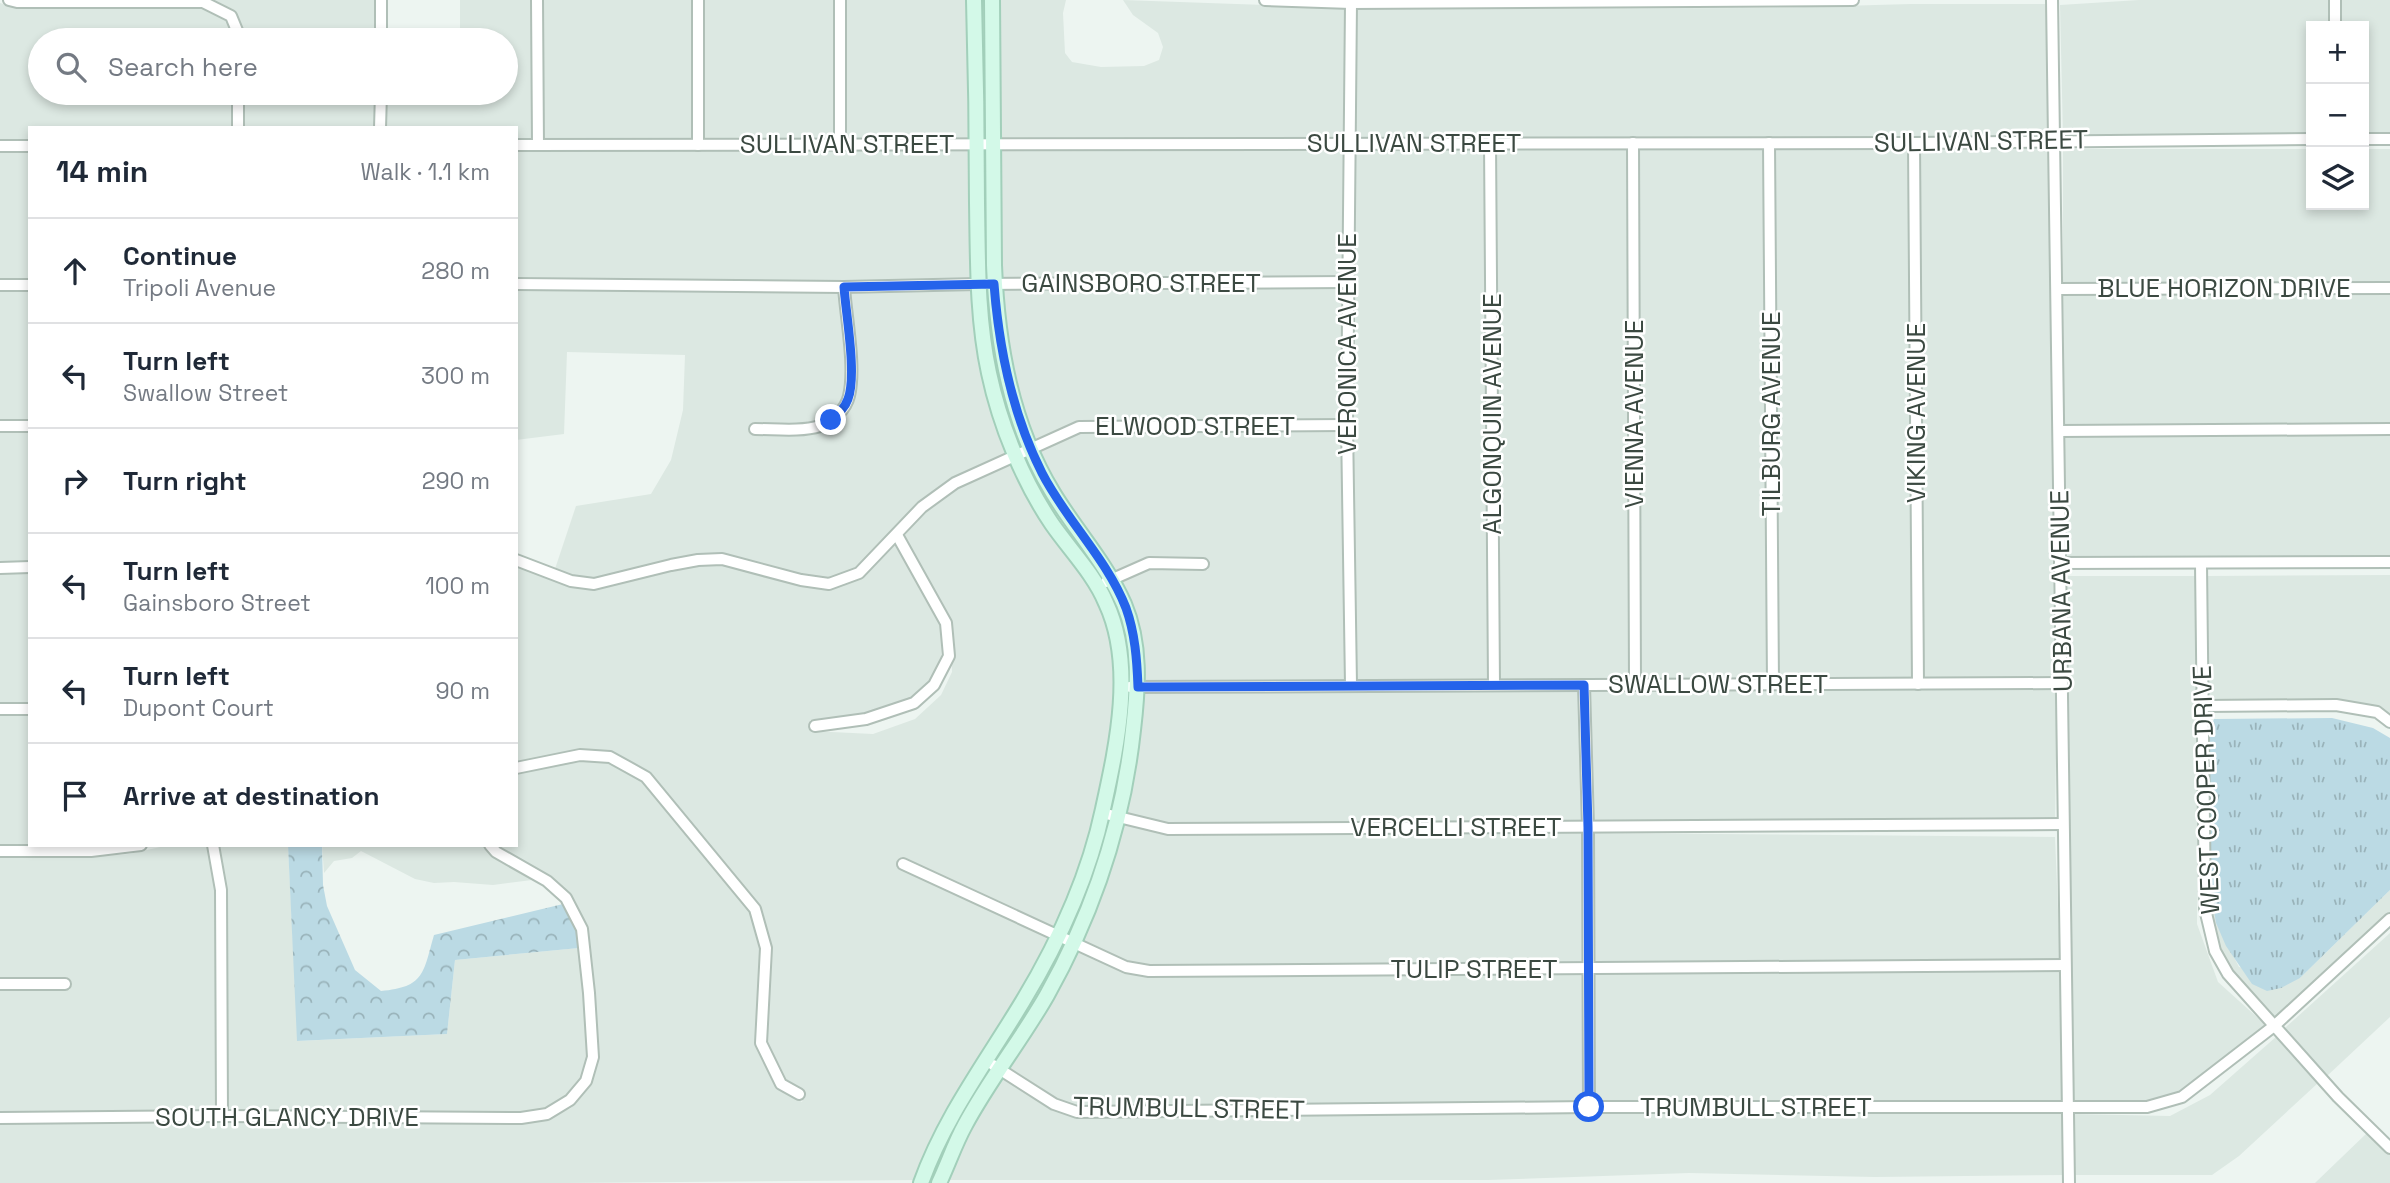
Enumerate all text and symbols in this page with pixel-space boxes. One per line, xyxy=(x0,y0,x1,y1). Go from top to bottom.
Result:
map controls xyxy=(2306,21,2369,210)
button: + xyxy=(2306,21,2369,84)
search box xyxy=(28,28,518,105)
icon: search xyxy=(52,48,90,86)
text: Search here xyxy=(108,50,258,84)
button: − xyxy=(2306,84,2369,147)
street label: SULLIVAN STREET xyxy=(1873,122,2089,160)
street label: SULLIVAN STREET xyxy=(1307,126,1521,160)
street label: SULLIVAN STREET xyxy=(740,127,954,161)
button: layers xyxy=(2306,147,2369,210)
text: 14 min xyxy=(56,152,148,191)
text: Walk · 1.1 km xyxy=(361,157,490,187)
street label: VERONICA AVENUE xyxy=(1330,233,1364,455)
text: Continue xyxy=(123,239,237,273)
icon: ahead xyxy=(56,252,94,290)
text: 280 m xyxy=(421,256,490,286)
street label: GAINSBORO STREET xyxy=(1021,266,1261,300)
street label: BLUE HORIZON DRIVE xyxy=(2097,271,2351,305)
text: Tripoli Avenue xyxy=(123,273,276,303)
street label: ALGONQUIN AVENUE xyxy=(1475,293,1509,535)
street label: TILBURG AVENUE xyxy=(1754,311,1788,517)
street label: VIENNA AVENUE xyxy=(1617,320,1651,508)
street label: VIKING AVENUE xyxy=(1899,323,1933,503)
text: Turn left xyxy=(123,344,230,378)
icon: left xyxy=(56,357,94,395)
text: 300 m xyxy=(421,361,490,391)
text: Swallow Street xyxy=(123,378,288,408)
route end xyxy=(815,404,846,435)
street label: ELWOOD STREET xyxy=(1095,409,1295,443)
icon: right xyxy=(56,462,94,500)
text: Turn right xyxy=(123,464,247,498)
text: 290 m xyxy=(422,466,490,496)
street label: URBANA AVENUE xyxy=(2042,490,2080,692)
text: Turn left xyxy=(123,554,230,588)
icon: left xyxy=(56,567,94,605)
text: 100 m xyxy=(425,571,490,601)
text: Gainsboro Street xyxy=(123,588,311,618)
text: Turn left xyxy=(123,659,230,693)
street label: WEST COOPER DRIVE xyxy=(2185,665,2227,915)
street label: SWALLOW STREET xyxy=(1608,667,1828,701)
icon: left xyxy=(56,672,94,710)
text: 90 m xyxy=(435,676,490,706)
text: Dupont Court xyxy=(123,693,274,723)
icon: arrive xyxy=(56,777,94,815)
text: Arrive at destination xyxy=(123,779,380,813)
street label: VERCELLI STREET xyxy=(1350,810,1562,844)
street label: TULIP STREET xyxy=(1391,952,1557,986)
street label: TRUMBULL STREET xyxy=(1073,1089,1305,1127)
street label: TRUMBULL STREET xyxy=(1640,1090,1872,1124)
route start xyxy=(1573,1091,1604,1122)
street label: SOUTH GLANCY DRIVE xyxy=(155,1100,419,1134)

